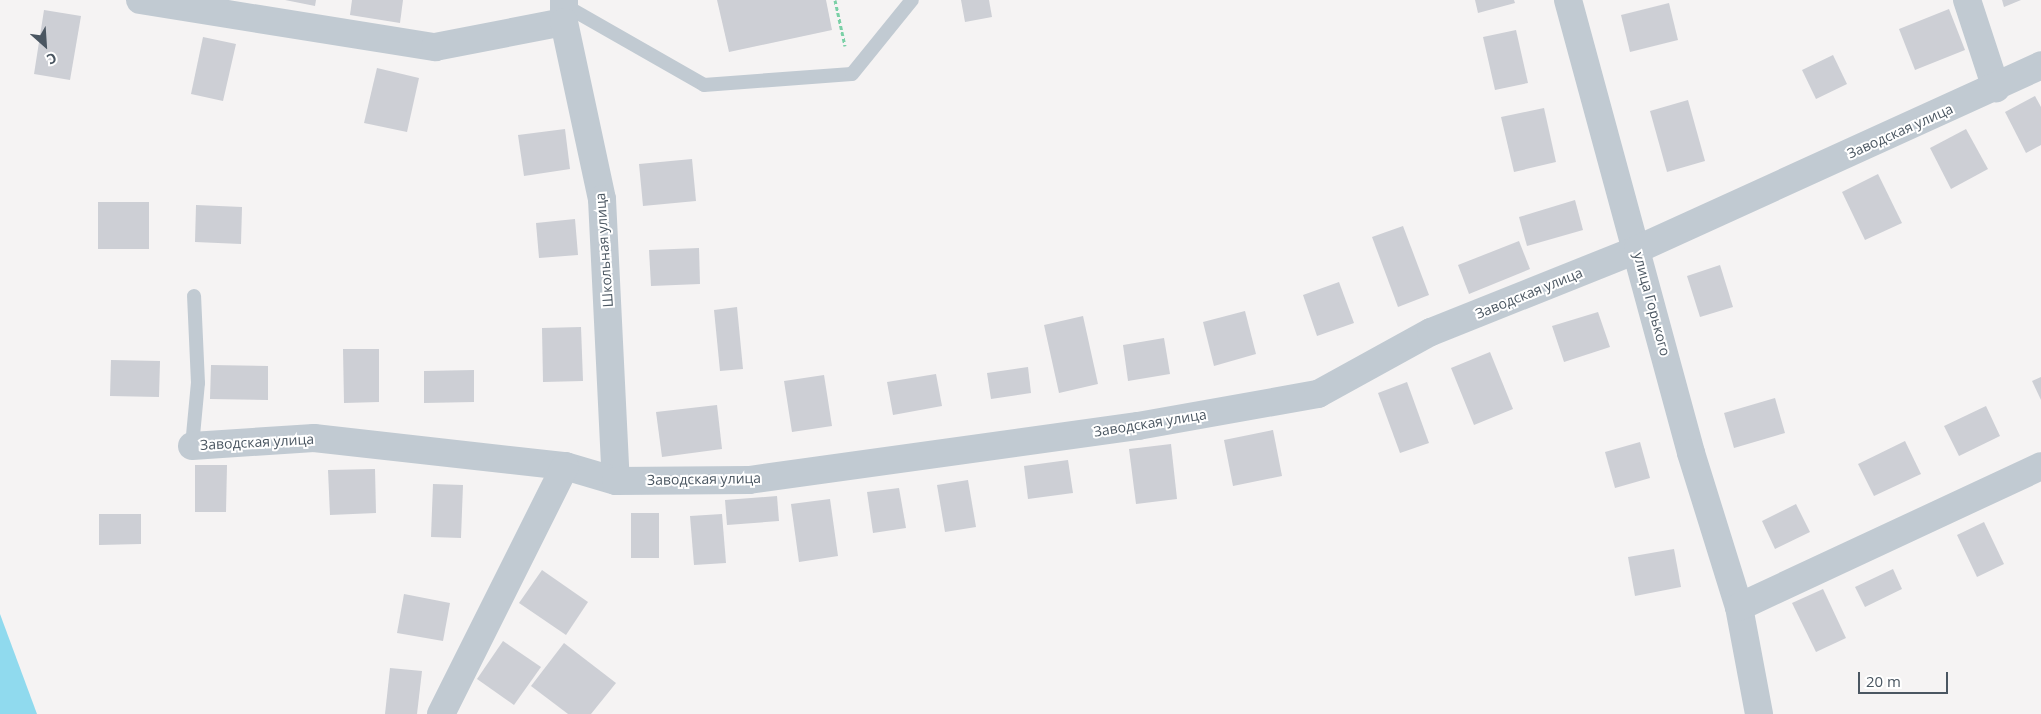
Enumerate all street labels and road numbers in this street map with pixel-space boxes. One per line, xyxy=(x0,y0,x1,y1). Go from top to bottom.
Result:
street label: Заводская улица xyxy=(1845,100,1955,162)
street label: Школьная улица xyxy=(592,192,616,308)
street label: улица Горького xyxy=(1630,250,1674,358)
street label: Заводская улица xyxy=(1473,264,1585,322)
street label: Заводская улица xyxy=(1092,406,1208,440)
street label: Заводская улица xyxy=(200,431,314,453)
street label: Заводская улица xyxy=(647,470,761,488)

